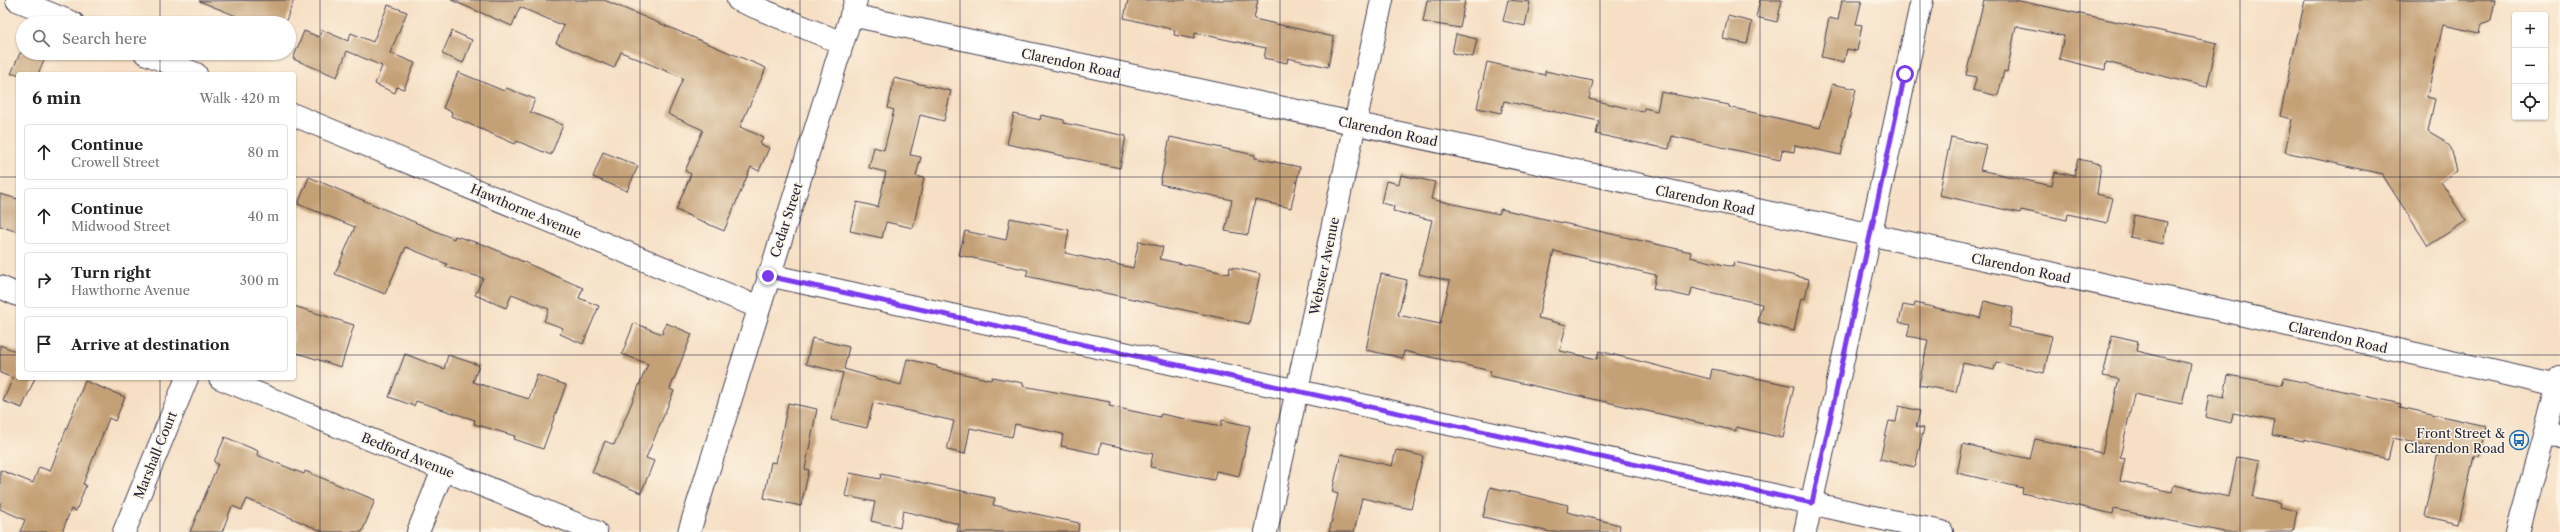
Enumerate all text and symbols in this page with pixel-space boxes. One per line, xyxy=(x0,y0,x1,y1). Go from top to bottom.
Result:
map controls xyxy=(2512,12,2548,120)
button: + xyxy=(2512,12,2548,48)
search box xyxy=(16,16,296,60)
icon: search xyxy=(30,27,52,49)
text: Search here xyxy=(62,29,147,48)
street label: Clarendon Road xyxy=(1020,45,1122,81)
button: − xyxy=(2512,48,2548,84)
route start xyxy=(1896,65,1914,83)
button: locate xyxy=(2512,84,2548,120)
text: 6 min xyxy=(32,88,81,108)
text: Walk · 420 m xyxy=(200,90,280,106)
street label: Clarendon Road xyxy=(1337,113,1439,149)
text: Continue xyxy=(71,135,143,154)
icon: ahead xyxy=(33,141,55,163)
text: 80 m xyxy=(247,144,279,160)
text: Crowell Street xyxy=(71,154,160,170)
street label: Hawthorne Avenue xyxy=(468,180,584,242)
street label: Cedar Street xyxy=(766,180,806,259)
street label: Clarendon Road xyxy=(1654,182,1756,218)
text: Continue xyxy=(71,199,143,218)
icon: ahead xyxy=(33,205,55,227)
text: 40 m xyxy=(248,208,279,224)
street label: Webster Avenue xyxy=(1306,215,1342,318)
text: Midwood Street xyxy=(71,218,170,234)
street label: Clarendon Road xyxy=(1970,250,2072,286)
text: Turn right xyxy=(71,263,151,282)
route end xyxy=(759,267,777,285)
icon: right xyxy=(33,269,55,291)
text: 300 m xyxy=(240,272,279,288)
text: Hawthorne Avenue xyxy=(71,282,190,298)
street label: Clarendon Road xyxy=(2287,318,2389,356)
icon: arrive xyxy=(33,333,55,355)
text: Arrive at destination xyxy=(71,335,230,354)
street label: Marshall Court xyxy=(130,408,180,501)
place label: Front Street & Clarendon Road xyxy=(2404,425,2506,456)
street label: Bedford Avenue xyxy=(359,429,457,481)
bus stop icon: Front Street & Clarendon Road xyxy=(2508,429,2530,451)

